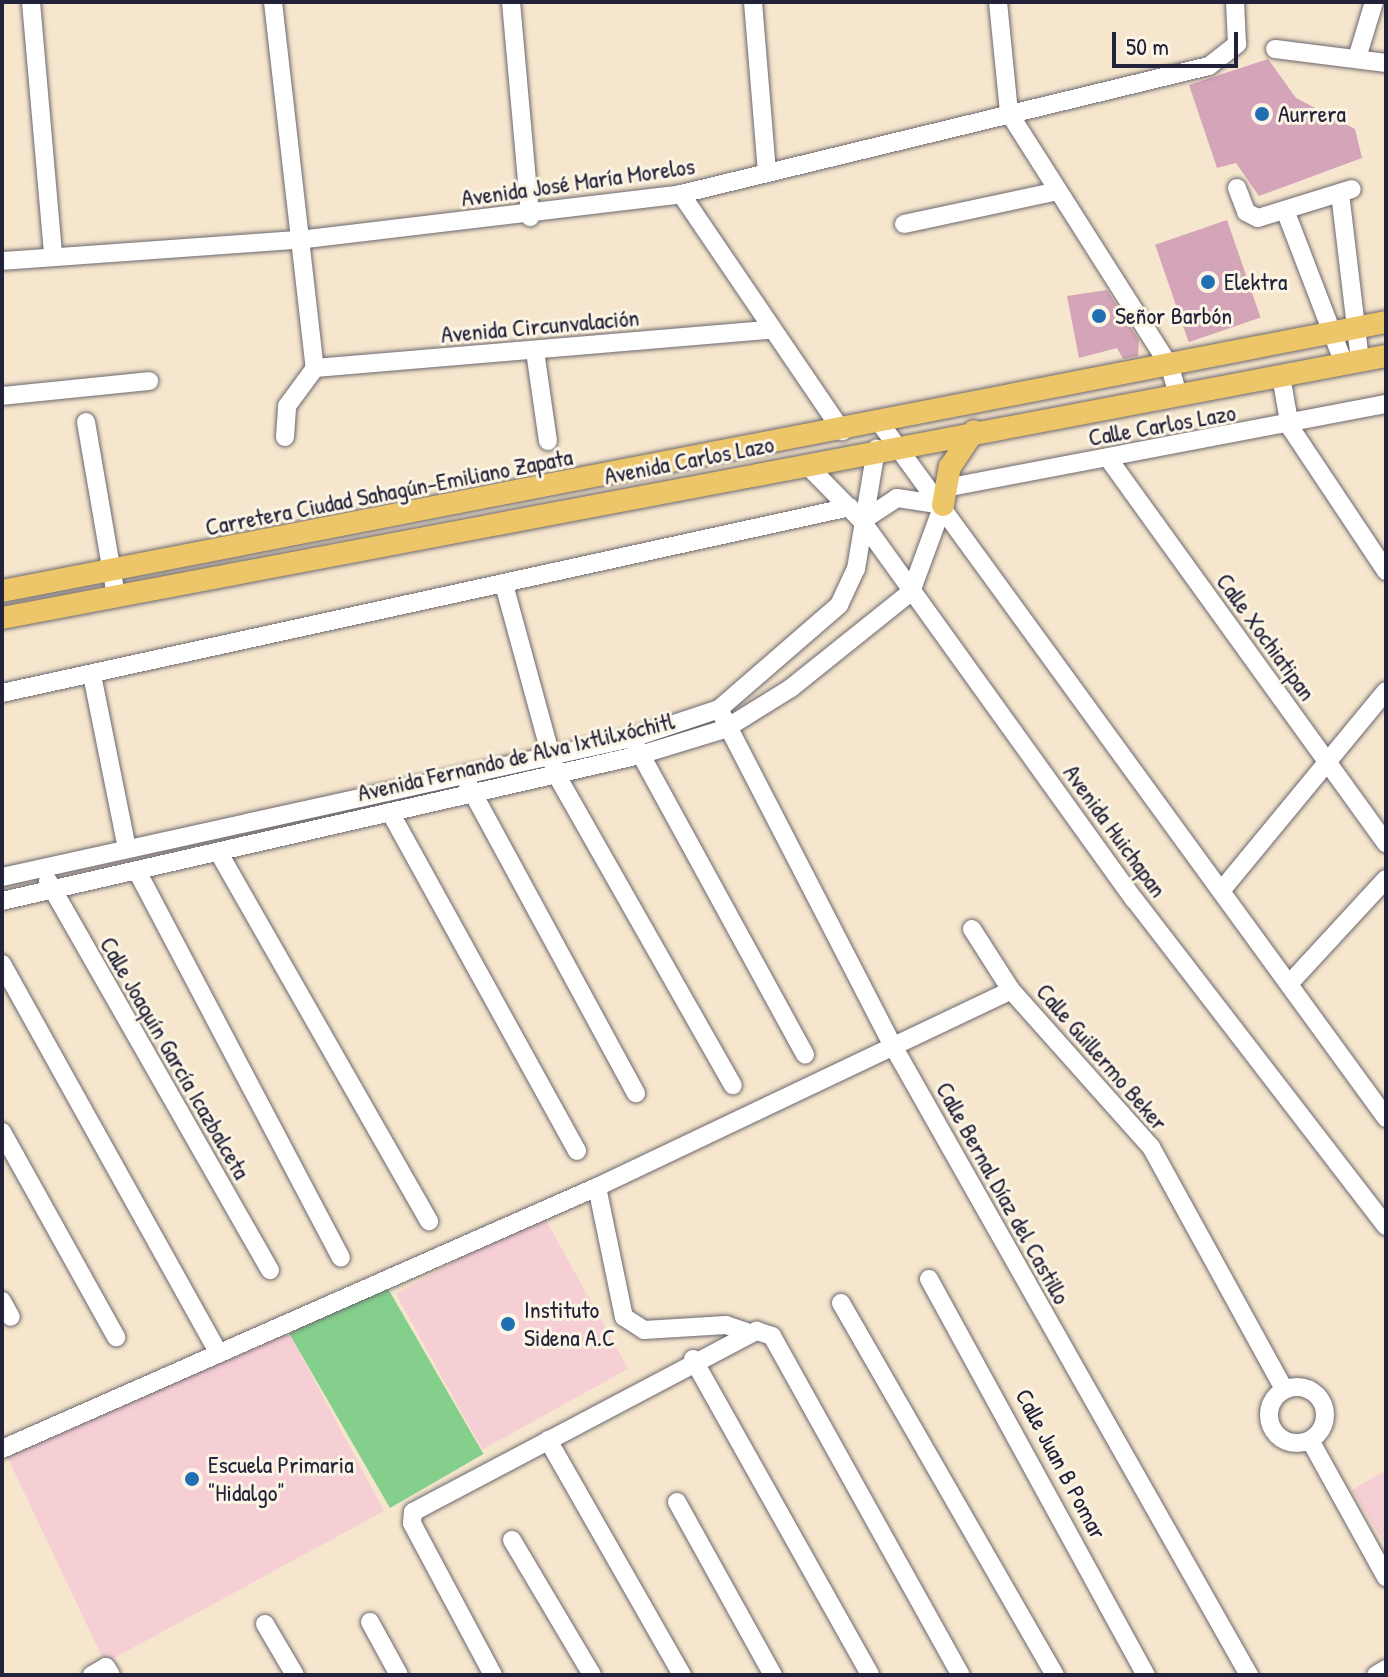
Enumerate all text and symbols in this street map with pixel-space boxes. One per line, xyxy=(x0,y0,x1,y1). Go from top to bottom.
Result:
scale bar xyxy=(1116,16,1242,66)
text: 50 m xyxy=(1126,30,1169,62)
place label: Aurrera xyxy=(1278,100,1346,128)
marker: Aurrera xyxy=(1253,105,1271,123)
street label: Avenida José María Morelos xyxy=(459,151,697,213)
place label: Elektra xyxy=(1224,268,1287,296)
marker: Elektra xyxy=(1199,273,1217,291)
place label: Señor Barbón xyxy=(1115,302,1232,330)
street label: Avenida Circunvalación xyxy=(440,303,640,349)
marker: Señor Barbón xyxy=(1090,307,1108,325)
street label: Calle Carlos Lazo xyxy=(1086,398,1238,452)
street label: Avenida Carlos Lazo xyxy=(602,429,776,491)
street label: Carretera Ciudad Sahagún-Emiliano Zapata xyxy=(203,442,575,542)
street label: Calle Xochiatipan xyxy=(1210,568,1322,706)
street label: Avenida Fernando de Alva Ixtlilxóchitl xyxy=(355,706,677,808)
street label: Avenida Huichapan xyxy=(1057,759,1173,903)
street label: Calle Joaquín García Icazbalceta xyxy=(94,932,256,1184)
street label: Calle Guillermo Beker xyxy=(1030,978,1174,1136)
street label: Calle Bernal Díaz del Castillo xyxy=(930,1077,1076,1309)
place label: Instituto Sidena A.C xyxy=(524,1296,615,1352)
marker: Instituto Sidena A.C xyxy=(499,1315,517,1333)
street label: Calle Juan B Pomar xyxy=(1009,1384,1113,1544)
place label: Escuela Primaria "Hidalgo" xyxy=(208,1451,354,1507)
marker: Escuela Primaria "Hidalgo" xyxy=(183,1470,201,1488)

